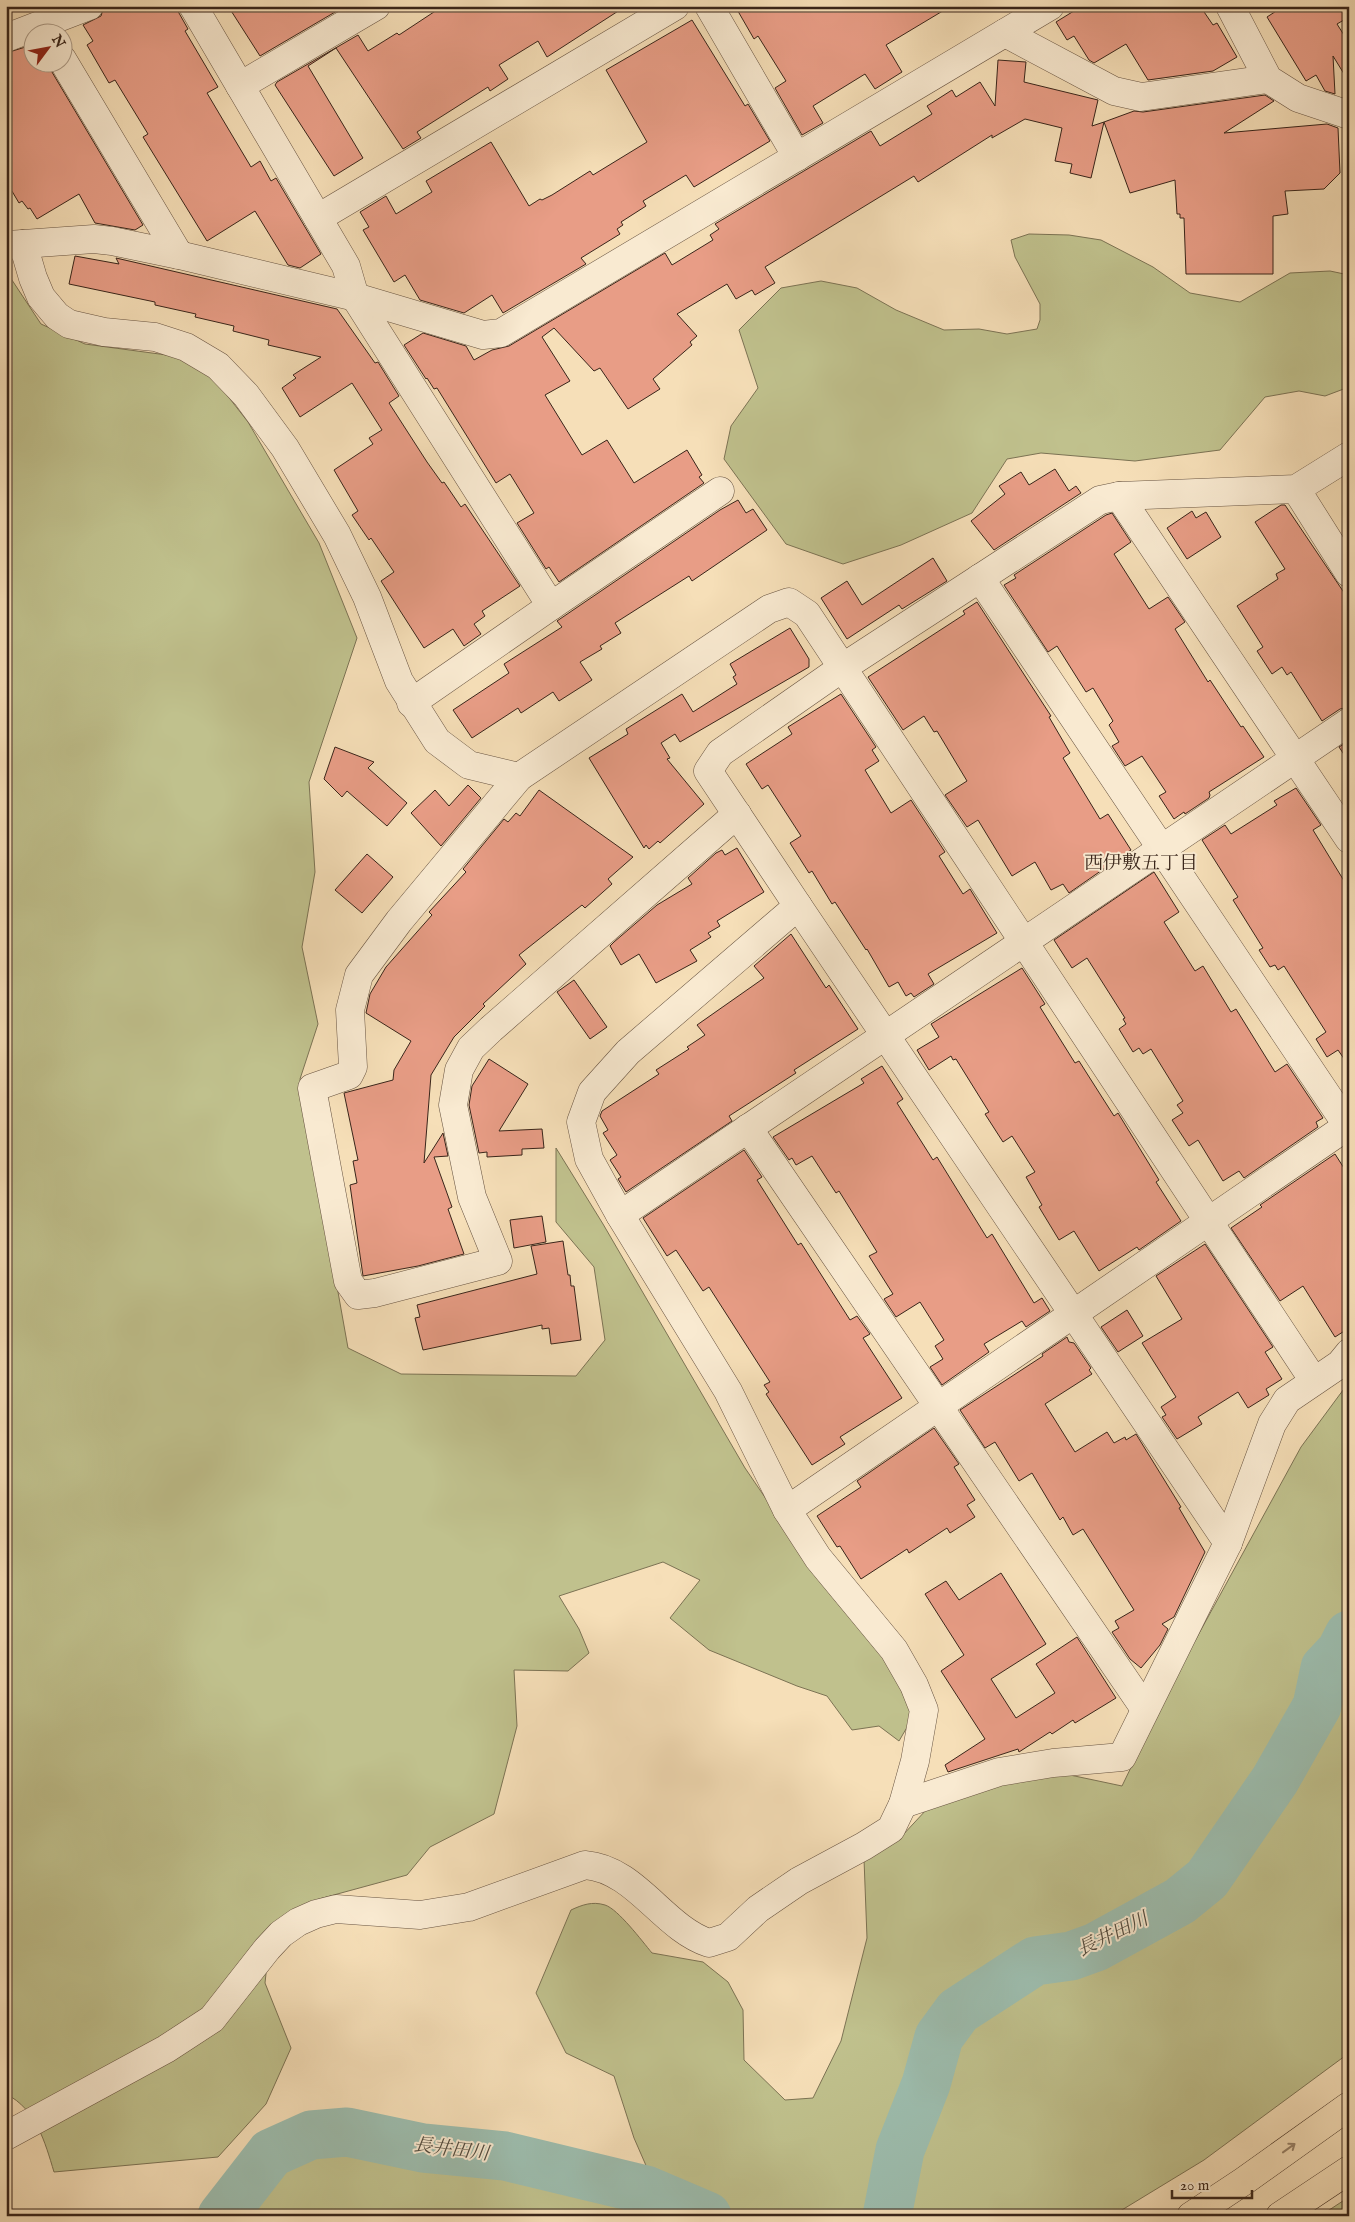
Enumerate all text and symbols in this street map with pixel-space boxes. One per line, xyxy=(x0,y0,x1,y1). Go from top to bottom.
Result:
north arrow xyxy=(22,22,72,72)
text: N xyxy=(47,31,69,52)
district label: 西伊敷五丁目 xyxy=(1084,852,1198,876)
water label: 長井田川 xyxy=(1074,1907,1154,1962)
water label: 長井田川 xyxy=(412,2133,492,2167)
one-way arrow xyxy=(1282,2143,1295,2154)
scale bar xyxy=(1172,2167,1252,2199)
text: 20 m xyxy=(1180,2176,1210,2195)

